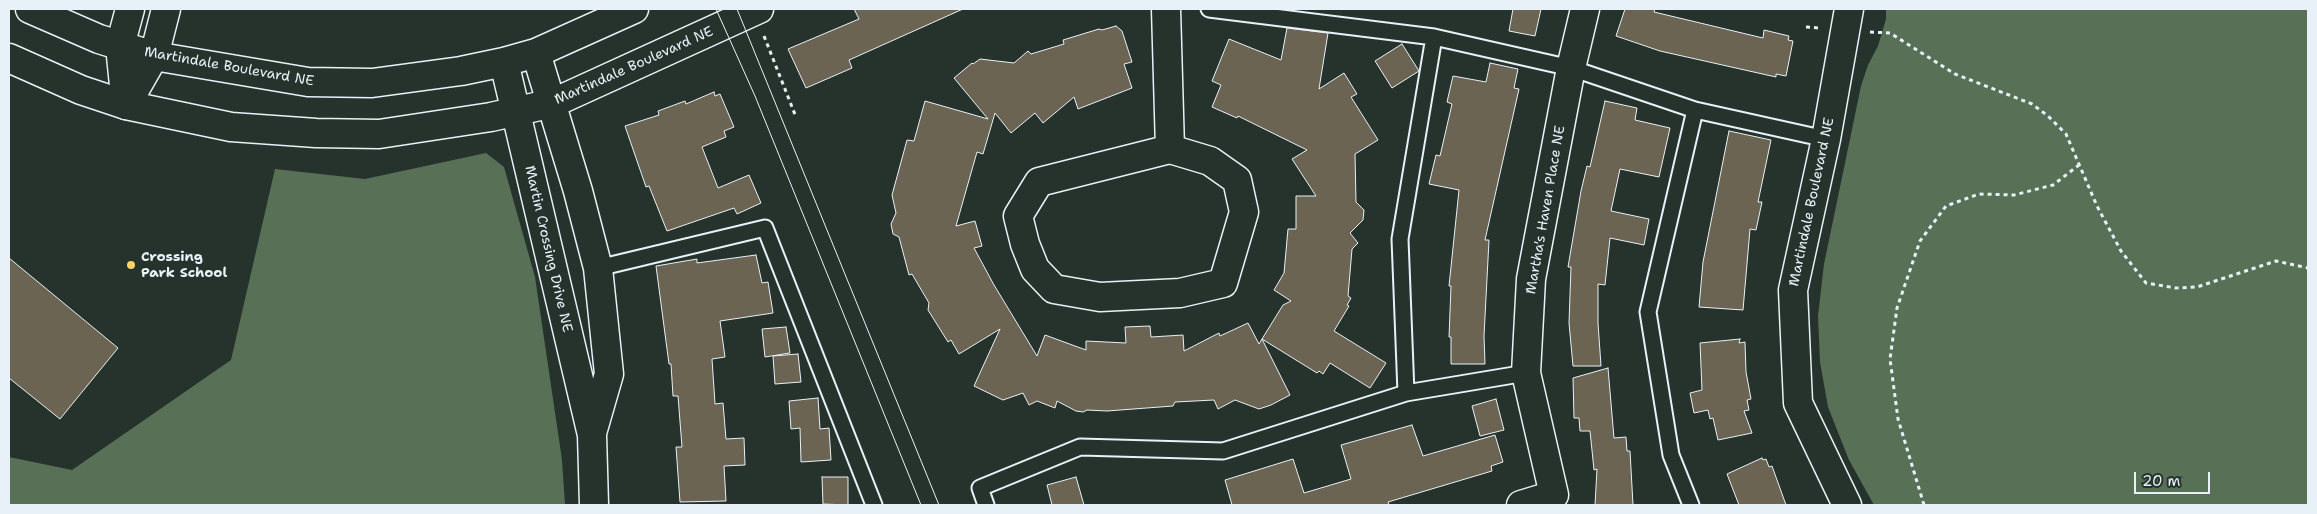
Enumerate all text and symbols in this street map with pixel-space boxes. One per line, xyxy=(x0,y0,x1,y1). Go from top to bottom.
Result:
street label: Martindale Boulevard NE xyxy=(552,23,716,109)
street label: Martindale Boulevard NE xyxy=(143,44,315,90)
street label: Martindale Boulevard NE xyxy=(1786,116,1838,288)
street label: Martha's Haven Place NE xyxy=(1523,124,1569,296)
street label: Martin Crossing Drive NE xyxy=(521,164,575,334)
place label: Crossing Park School xyxy=(141,249,227,282)
marker: Crossing Park School xyxy=(125,259,137,271)
scale bar xyxy=(2137,462,2213,494)
text: 20 m xyxy=(2142,471,2181,491)

